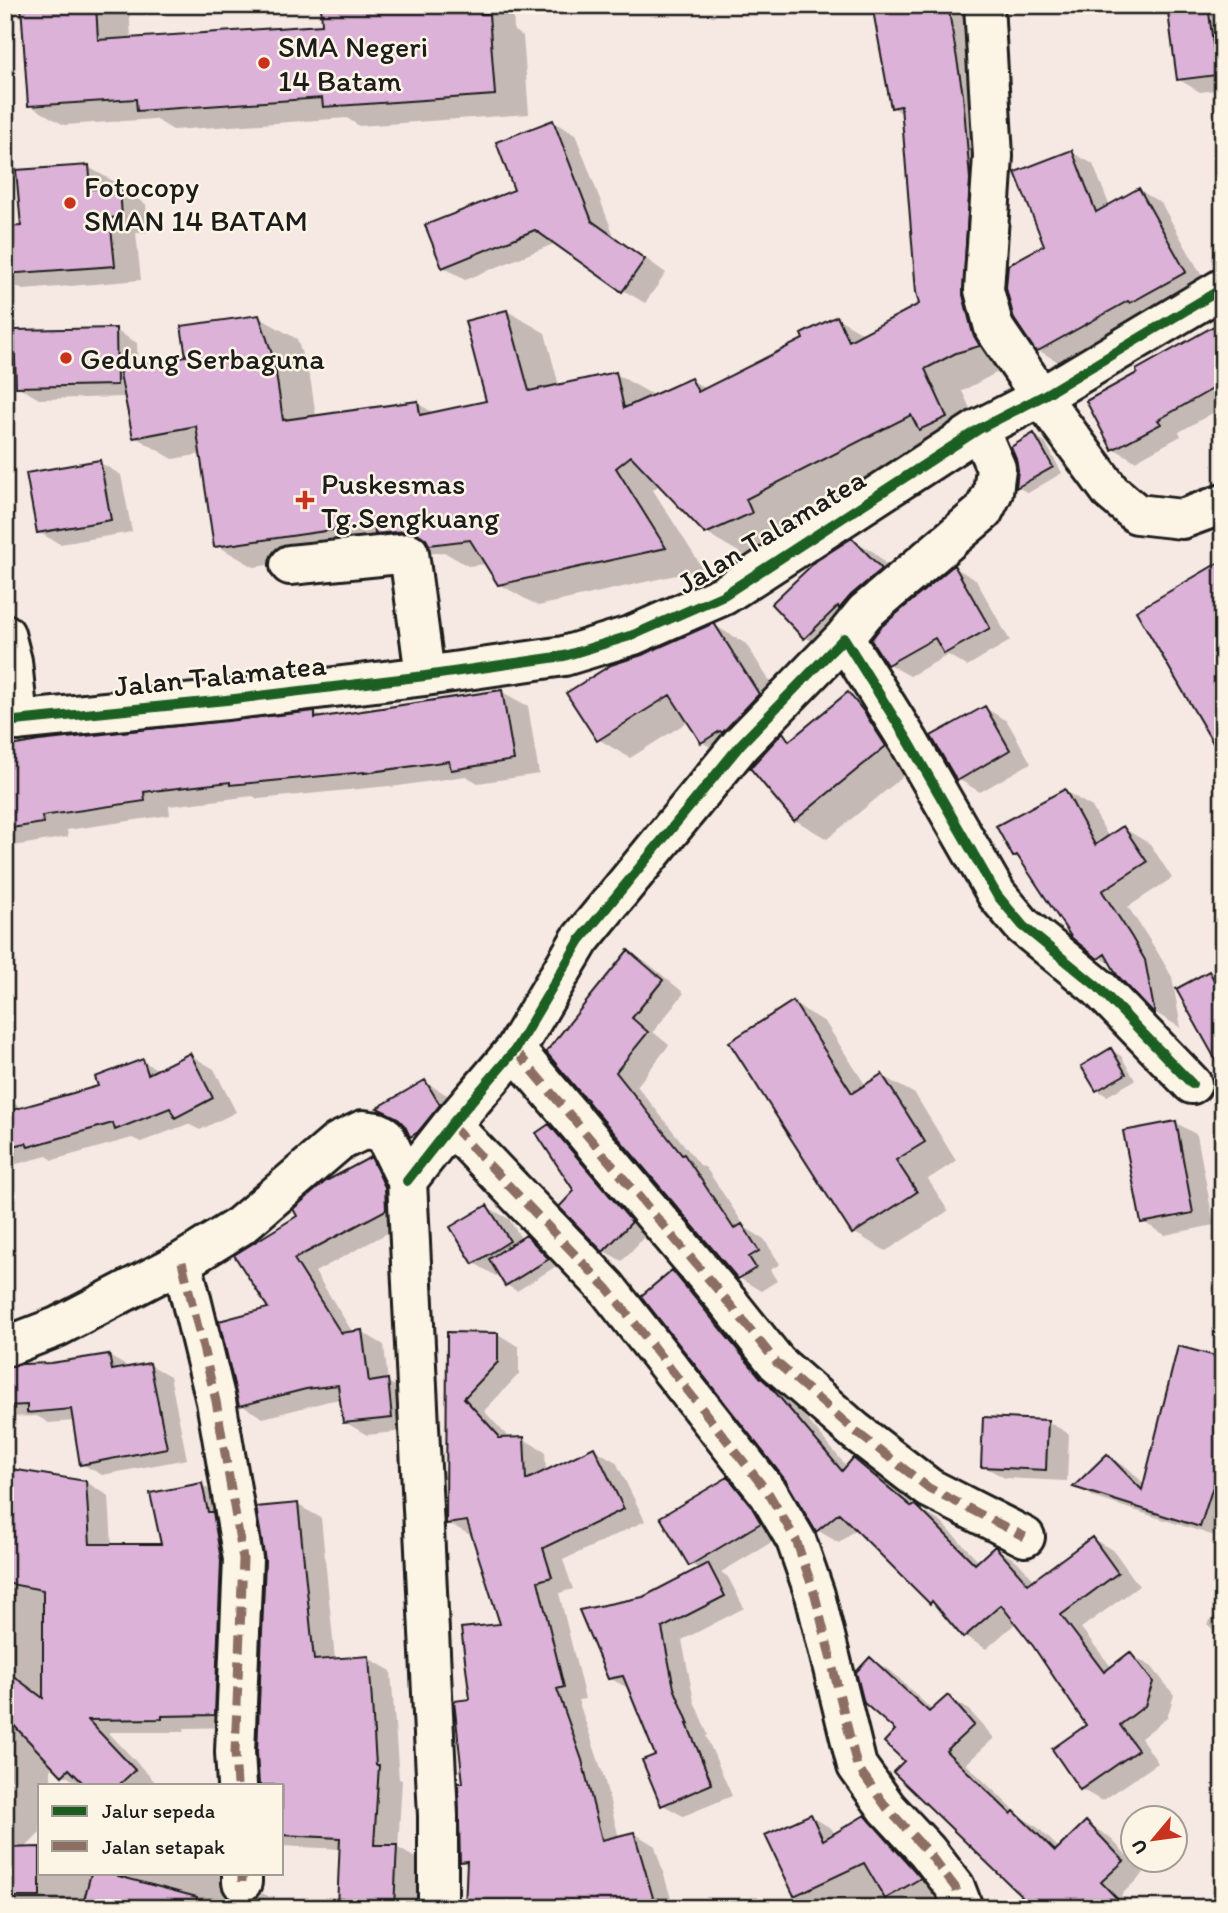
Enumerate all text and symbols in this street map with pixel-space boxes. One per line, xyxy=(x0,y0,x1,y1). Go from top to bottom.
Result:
place label: SMA Negeri 14 Batam xyxy=(278,28,428,99)
marker: SMA Negeri 14 Batam xyxy=(256,55,272,71)
place label: Fotocopy SMAN 14 BATAM xyxy=(84,168,308,239)
marker: Fotocopy SMAN 14 BATAM xyxy=(62,195,78,211)
place label: Gedung Serbaguna xyxy=(80,340,325,377)
marker: Gedung Serbaguna xyxy=(58,350,74,366)
street label: Jalan Talamatea xyxy=(670,460,872,602)
place label: Puskesmas Tg.Sengkuang xyxy=(321,465,500,536)
marker: Puskesmas Tg.Sengkuang xyxy=(295,490,315,510)
street label: Jalan Talamatea xyxy=(112,645,328,705)
legend xyxy=(38,1784,284,1874)
text: Jalur sepeda xyxy=(102,1798,215,1823)
north arrow xyxy=(1120,1804,1190,1874)
text: Jalan setapak xyxy=(102,1834,225,1859)
text: U xyxy=(1126,1836,1153,1858)

